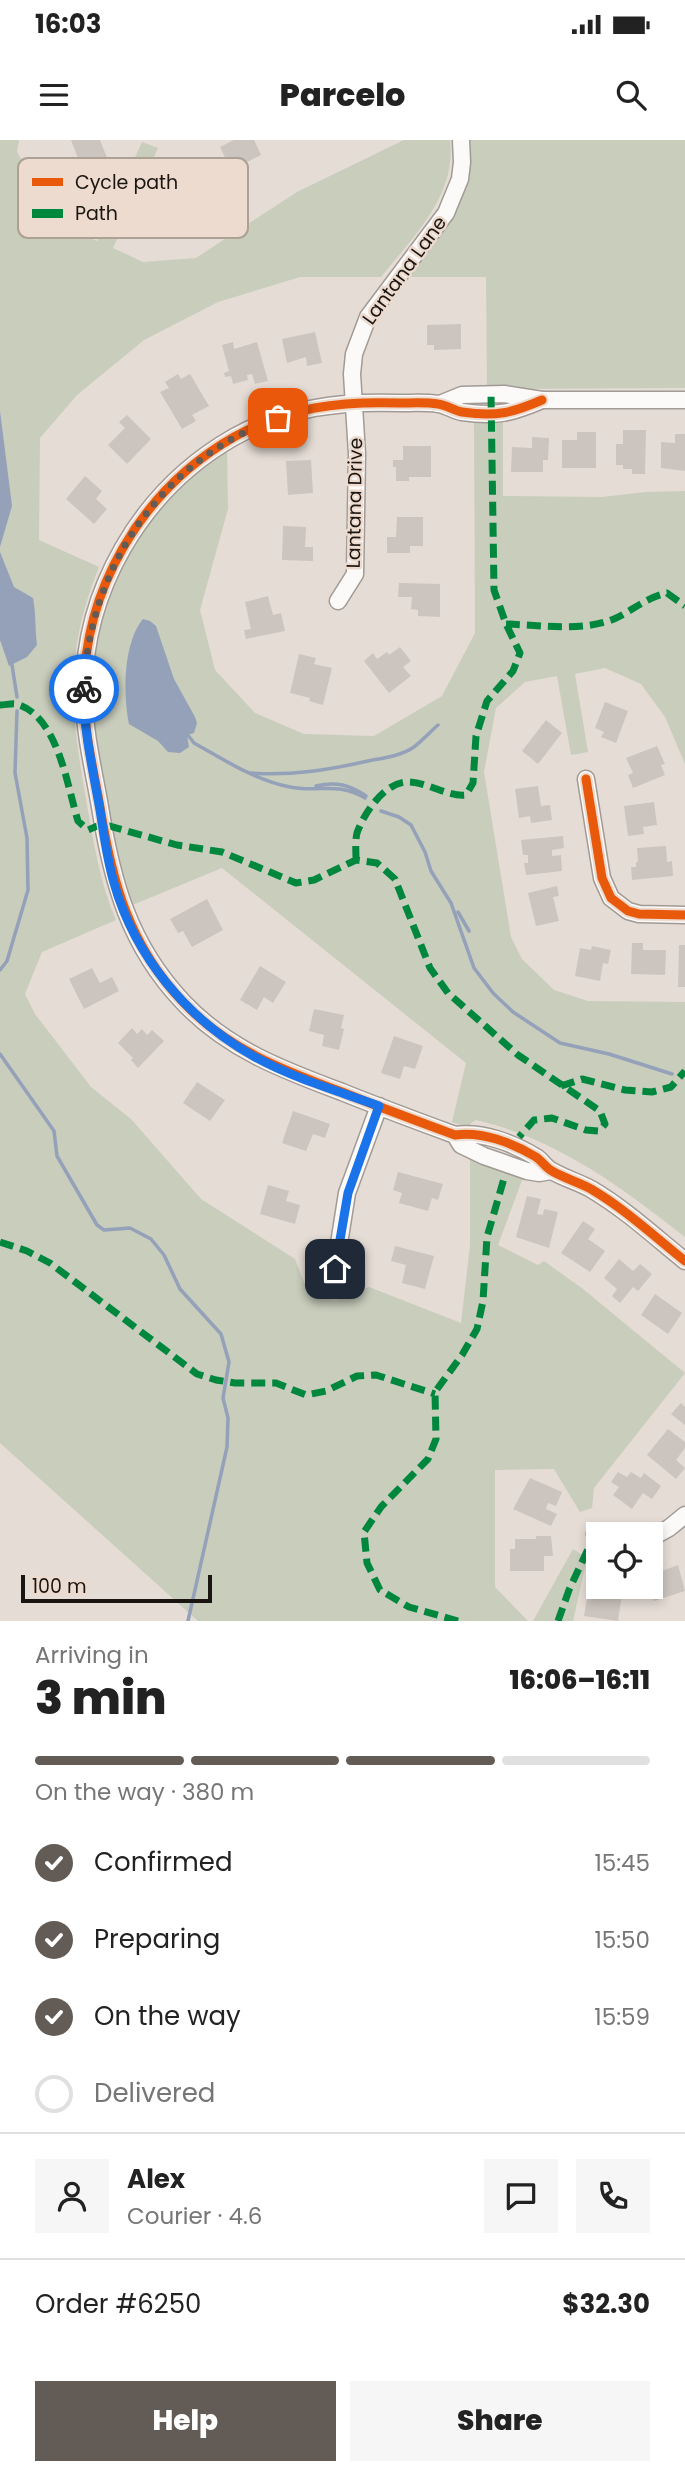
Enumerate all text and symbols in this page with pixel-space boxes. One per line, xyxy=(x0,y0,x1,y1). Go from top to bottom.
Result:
text: 16:03 xyxy=(35,6,101,42)
text: Parcelo xyxy=(280,72,405,117)
icon: menu xyxy=(35,76,73,114)
icon: search xyxy=(612,76,650,114)
legend xyxy=(18,158,248,238)
text: Cycle path xyxy=(75,169,178,196)
text: Path xyxy=(75,200,118,227)
street label: Lantana Lane xyxy=(356,211,453,330)
pin xyxy=(248,388,308,448)
icon: bag xyxy=(259,399,297,437)
street label: Lantana Drive xyxy=(340,437,369,569)
courier xyxy=(49,654,119,724)
icon: bike xyxy=(65,670,103,708)
pin xyxy=(305,1239,365,1299)
icon: home xyxy=(316,1250,354,1288)
map controls xyxy=(586,1522,663,1599)
button: locate xyxy=(586,1522,663,1599)
scale bar xyxy=(21,1572,212,1604)
text: 100 m xyxy=(32,1573,87,1600)
text: Arriving in xyxy=(35,1639,149,1671)
text: 16:06–16:11 xyxy=(510,1662,650,1698)
text: 3 min xyxy=(35,1666,167,1730)
text: On the way · 380 m xyxy=(35,1776,254,1808)
icon: check xyxy=(35,1844,73,1882)
text: Confirmed xyxy=(94,1844,232,1880)
text: 15:45 xyxy=(594,1847,650,1879)
icon: check xyxy=(35,1921,73,1959)
text: Preparing xyxy=(94,1921,220,1957)
text: 15:50 xyxy=(594,1924,650,1956)
icon: check xyxy=(35,1998,73,2036)
text: On the way xyxy=(94,1998,241,2034)
text: 15:59 xyxy=(594,2001,650,2033)
text: Delivered xyxy=(94,2075,215,2111)
button: person xyxy=(35,2159,109,2233)
button: chat xyxy=(484,2159,558,2233)
button: phone xyxy=(576,2159,650,2233)
text: Alex xyxy=(127,2161,185,2197)
text: Courier · 4.6 xyxy=(127,2200,262,2232)
text: Order #6250 xyxy=(35,2286,201,2322)
text: $32.30 xyxy=(562,2286,650,2322)
button: Help xyxy=(35,2381,336,2461)
button: Share xyxy=(350,2381,650,2461)

